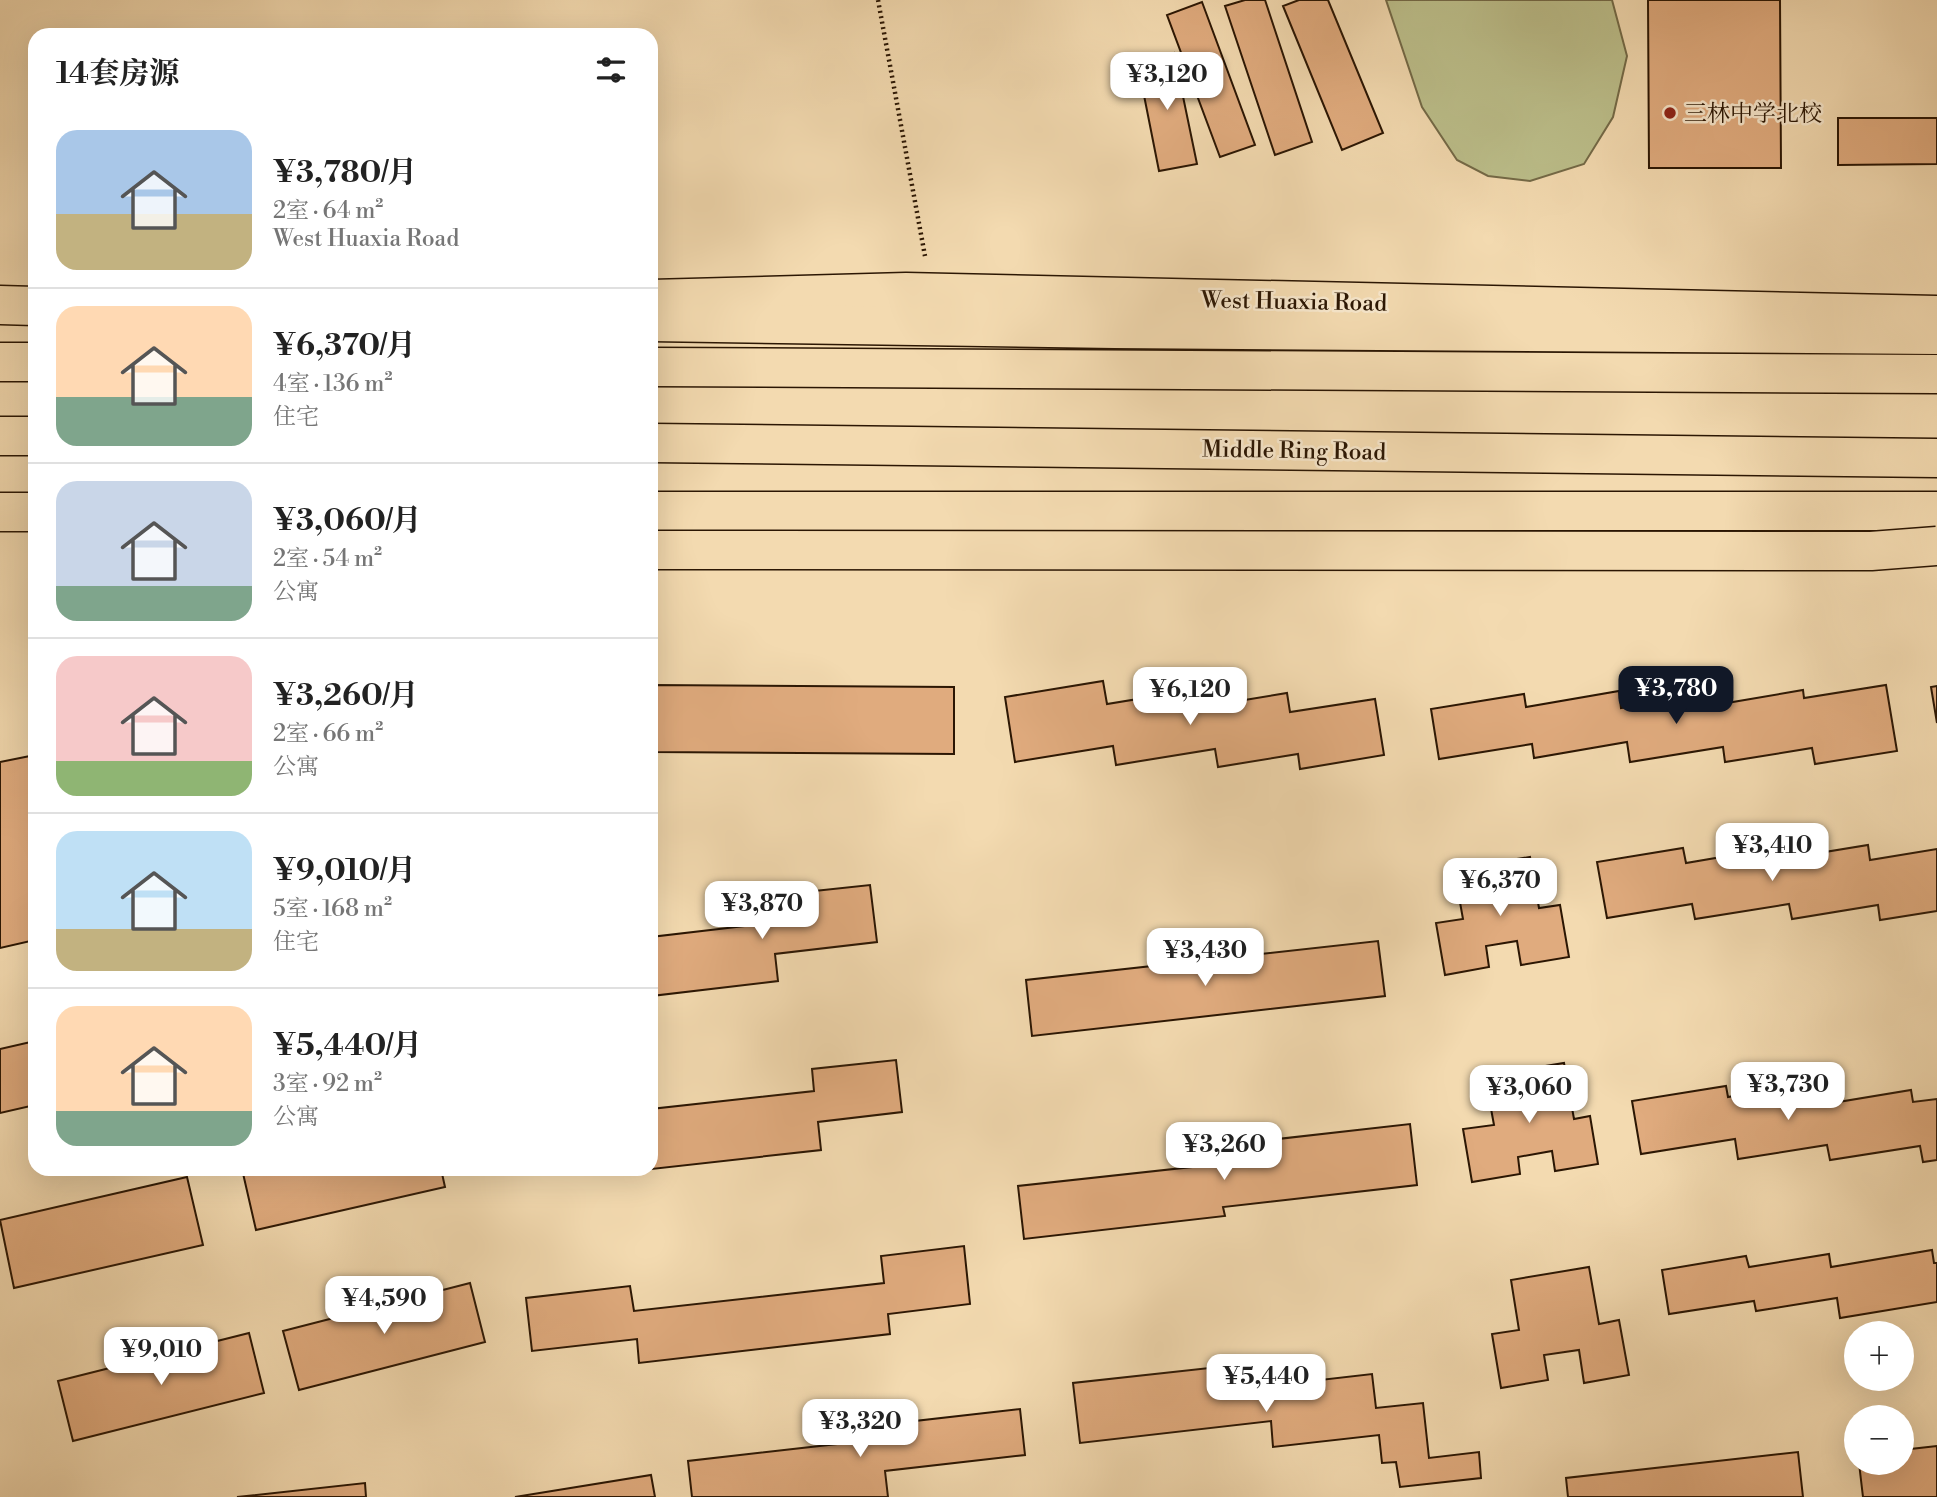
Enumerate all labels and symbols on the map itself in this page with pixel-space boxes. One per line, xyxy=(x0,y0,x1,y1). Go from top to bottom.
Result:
pin: ¥3,120 xyxy=(1110,52,1224,112)
place label: 三林中学北校 xyxy=(1684,100,1822,128)
marker: 三林中学北校 xyxy=(1662,105,1678,121)
street label: West Huaxia Road xyxy=(1200,286,1387,318)
street label: Middle Ring Road xyxy=(1202,435,1386,467)
pin: ¥3,780 xyxy=(1619,666,1733,726)
pin: ¥6,120 xyxy=(1133,668,1247,727)
pin: ¥3,410 xyxy=(1715,824,1829,883)
pin: ¥6,370 xyxy=(1443,858,1557,918)
pin: ¥3,870 xyxy=(705,881,819,941)
pin: ¥3,430 xyxy=(1148,928,1262,988)
pin: ¥3,730 xyxy=(1731,1062,1845,1122)
pin: ¥3,060 xyxy=(1472,1066,1586,1125)
pin: ¥3,260 xyxy=(1167,1122,1281,1182)
pin: ¥4,590 xyxy=(327,1276,441,1336)
pin: ¥9,010 xyxy=(104,1328,218,1387)
pin: ¥5,440 xyxy=(1209,1354,1323,1414)
pin: ¥3,320 xyxy=(803,1400,917,1459)

